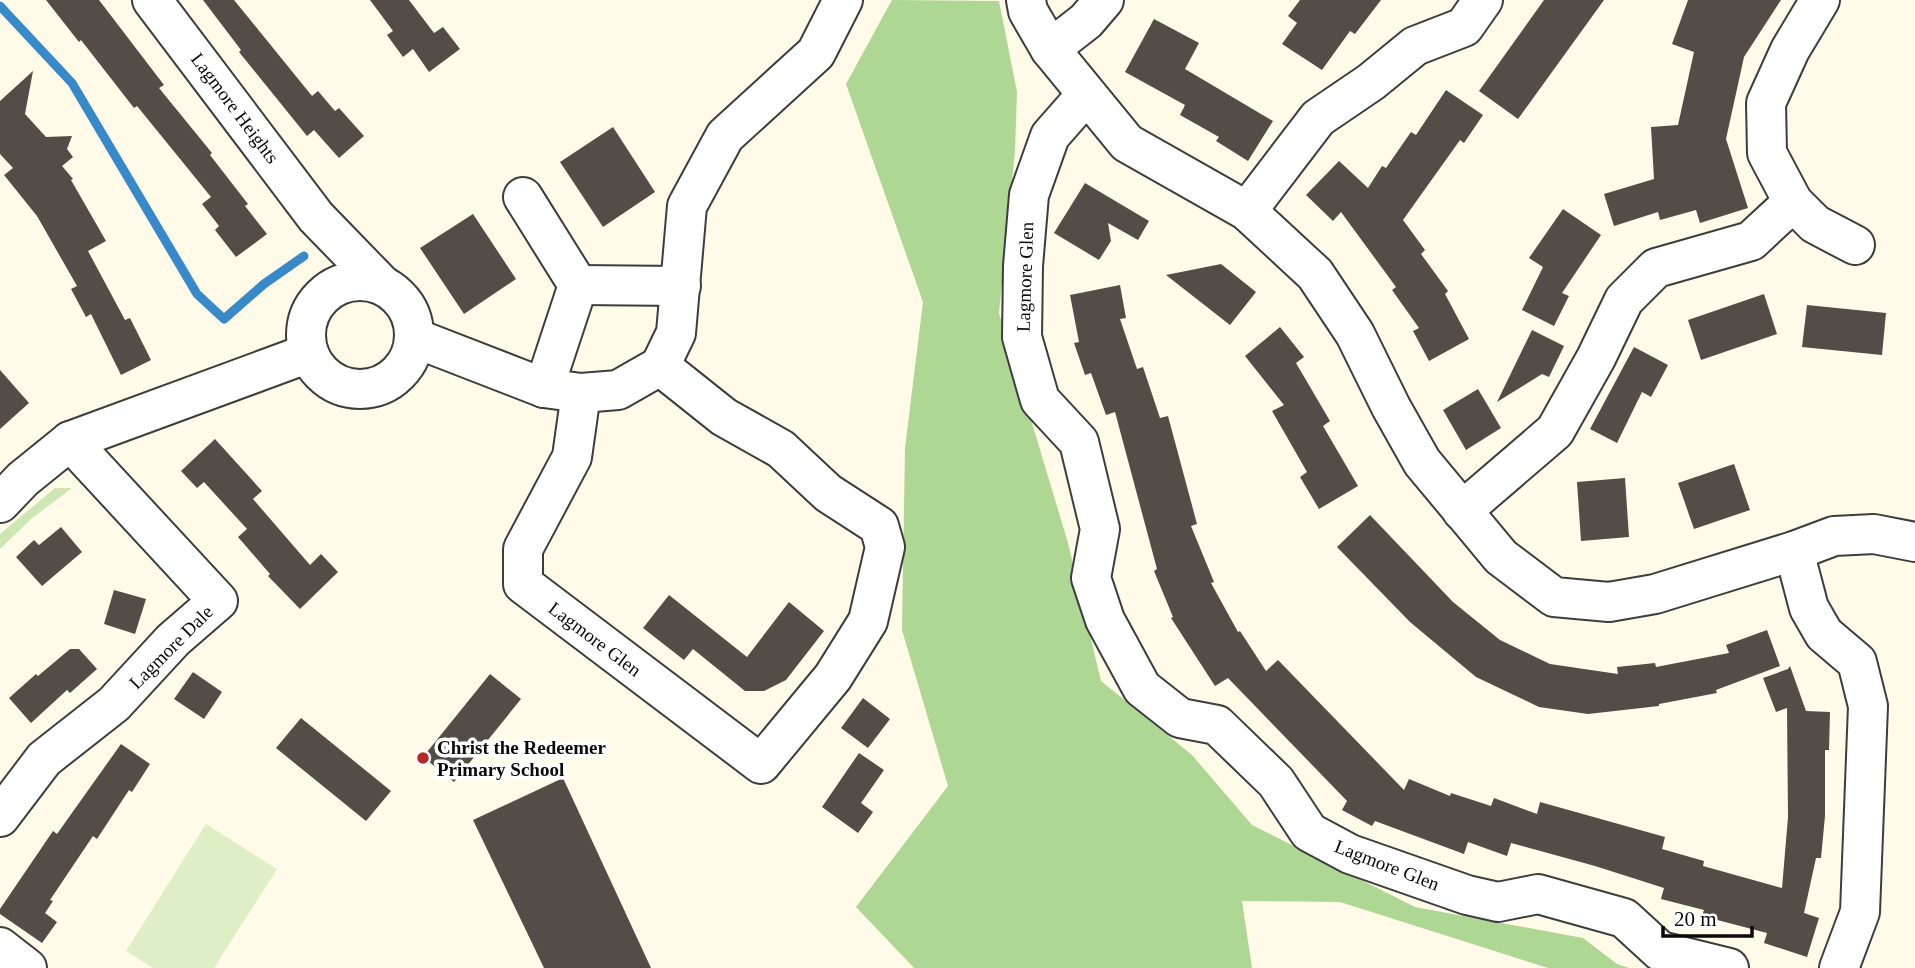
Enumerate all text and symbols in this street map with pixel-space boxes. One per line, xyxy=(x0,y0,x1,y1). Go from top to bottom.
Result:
street label: Lagmore Heights xyxy=(187,49,283,167)
street label: Lagmore Glen xyxy=(1013,221,1037,332)
street label: Lagmore Glen xyxy=(545,597,646,681)
street label: Lagmore Dale xyxy=(125,601,217,693)
place label: Christ the Redeemer Primary School xyxy=(437,737,606,780)
marker: Christ the Redeemer Primary School xyxy=(415,750,431,766)
street label: Lagmore Glen xyxy=(1332,835,1443,895)
scale bar xyxy=(1663,894,1752,938)
text: 20 m xyxy=(1674,907,1717,931)

